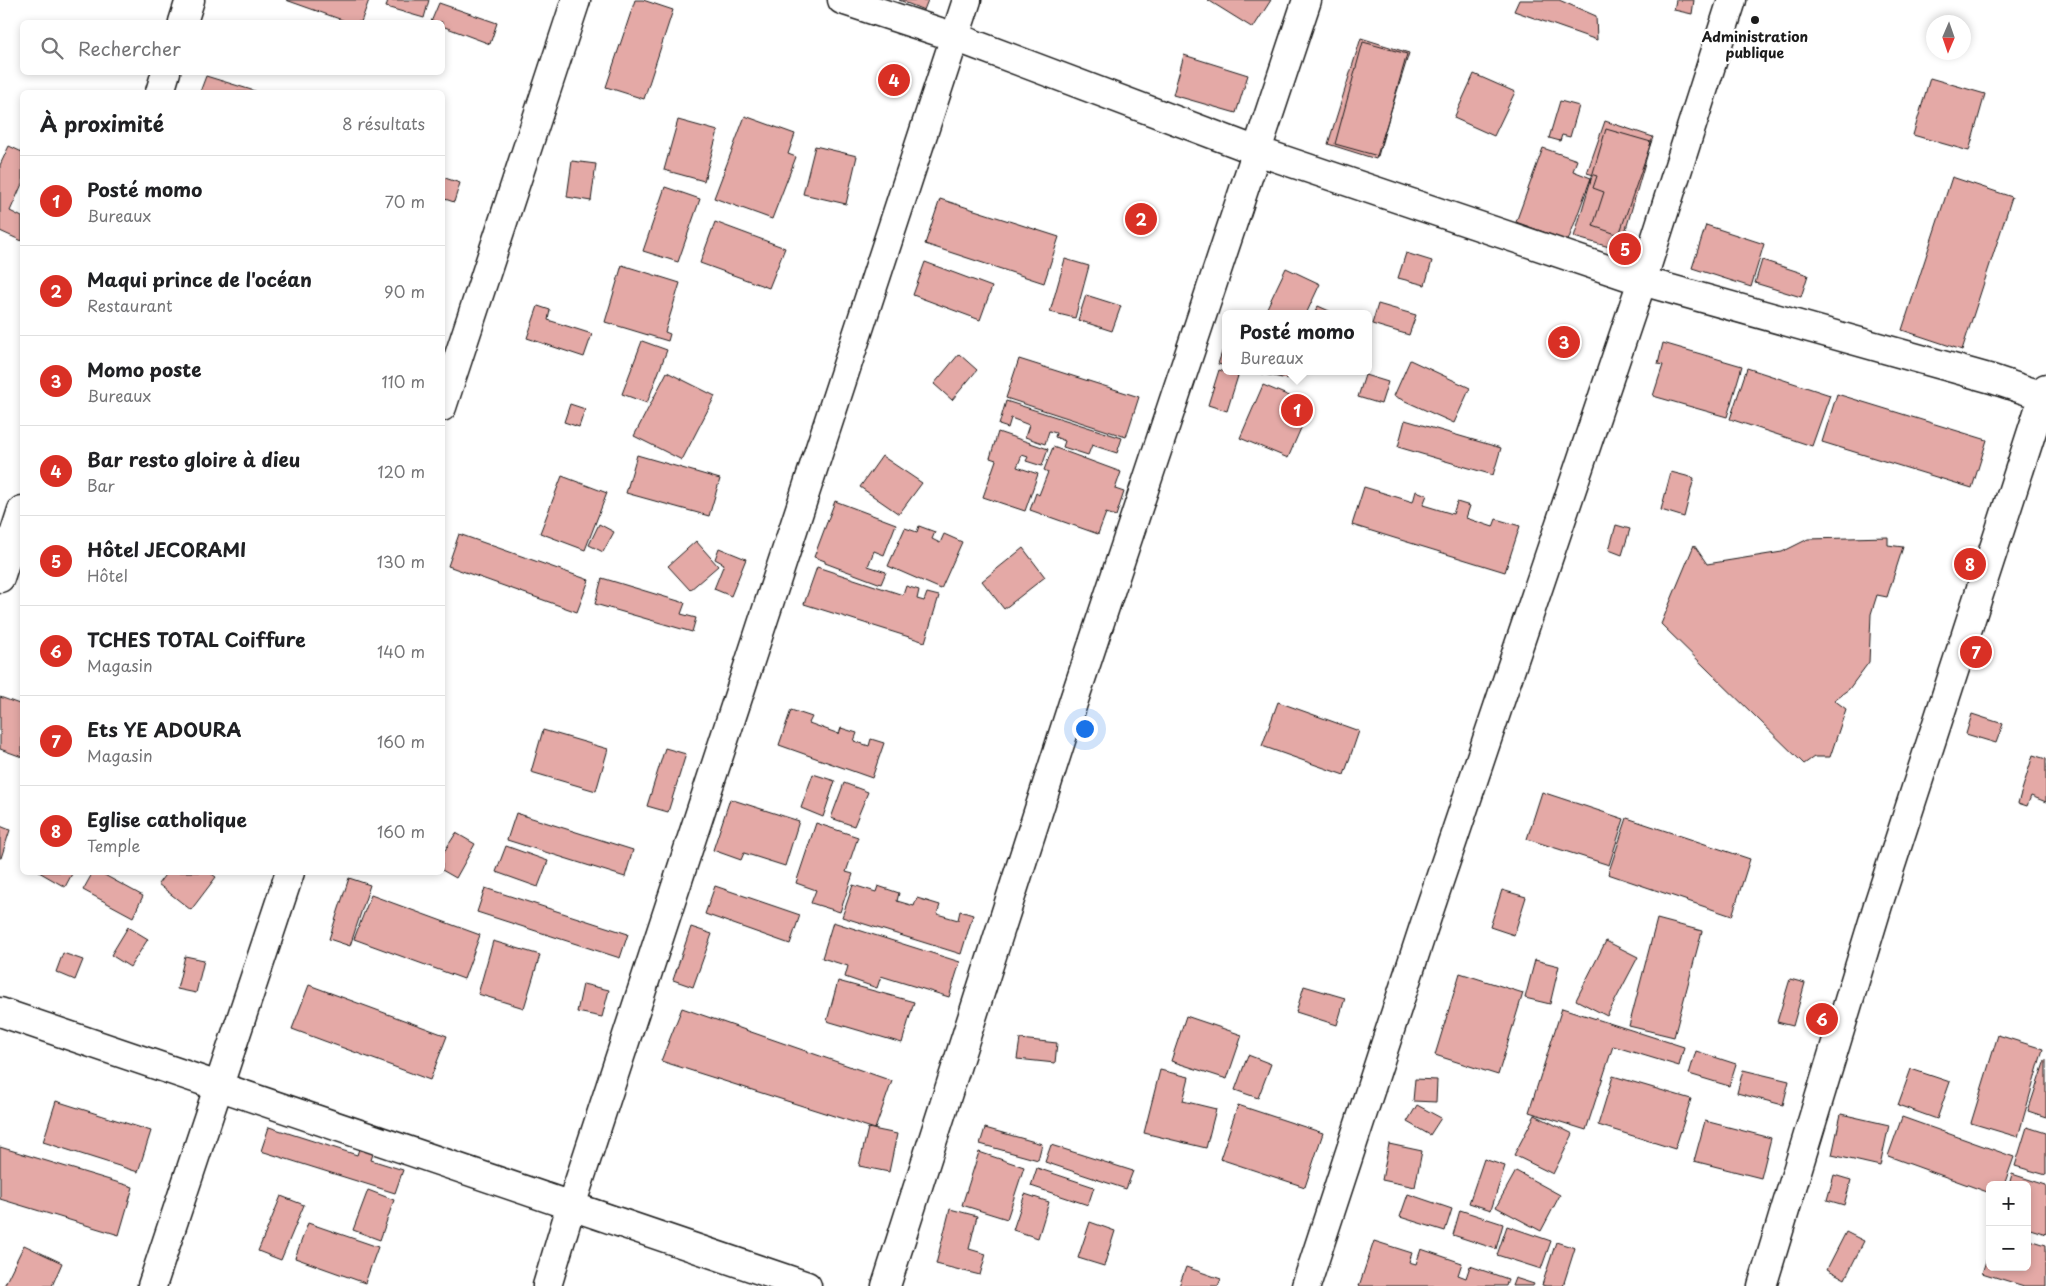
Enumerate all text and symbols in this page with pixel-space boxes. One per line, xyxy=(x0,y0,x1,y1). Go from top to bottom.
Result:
marker: Administration publique xyxy=(1749,14,1761,26)
north arrow xyxy=(1926,15,1971,60)
search box xyxy=(20,20,445,75)
place label: Administration publique xyxy=(1701,26,1808,63)
icon: search xyxy=(38,34,66,62)
text: Rechercher xyxy=(78,34,181,62)
pin: 4 xyxy=(878,61,910,99)
text: À proximité xyxy=(40,107,164,139)
text: 8 résultats xyxy=(342,111,425,135)
text: Posté momo xyxy=(87,175,202,203)
text: 1 xyxy=(52,189,60,213)
text: 70 m xyxy=(385,189,425,213)
pin: 2 xyxy=(1125,200,1157,238)
text: Bureaux xyxy=(87,203,151,227)
pin: 5 xyxy=(1609,230,1641,268)
text: Maqui prince de l'océan xyxy=(87,265,312,293)
text: 2 xyxy=(50,279,62,303)
text: 90 m xyxy=(384,279,425,303)
text: Restaurant xyxy=(87,293,173,317)
popup xyxy=(1222,310,1372,375)
text: Posté momo xyxy=(1239,317,1355,345)
pin: 3 xyxy=(1548,323,1580,361)
text: Bureaux xyxy=(1239,345,1303,369)
text: Momo poste xyxy=(87,355,202,383)
text: 3 xyxy=(51,369,61,393)
text: 110 m xyxy=(382,369,425,393)
text: Bureaux xyxy=(87,383,151,407)
pin: 1 xyxy=(1281,391,1313,429)
text: Bar resto gloire à dieu xyxy=(87,445,300,473)
text: 4 xyxy=(51,459,61,483)
text: 120 m xyxy=(378,459,425,483)
text: Bar xyxy=(87,473,115,497)
text: Hôtel JECORAMI xyxy=(87,535,246,563)
pin: 8 xyxy=(1954,545,1986,583)
text: 5 xyxy=(51,549,61,573)
text: 130 m xyxy=(377,549,425,573)
text: Hôtel xyxy=(87,563,128,587)
text: TCHES TOTAL Coiffure xyxy=(87,625,306,653)
pin: 7 xyxy=(1960,633,1992,671)
text: 6 xyxy=(50,639,62,663)
text: 140 m xyxy=(377,639,425,663)
text: Magasin xyxy=(87,653,153,677)
text: Ets YE ADOURA xyxy=(87,715,241,743)
your location xyxy=(1072,716,1098,742)
text: 7 xyxy=(51,729,61,753)
text: 160 m xyxy=(377,729,425,753)
text: Magasin xyxy=(87,743,153,767)
text: Eglise catholique xyxy=(87,805,247,833)
text: 8 xyxy=(51,819,61,843)
text: 160 m xyxy=(377,819,425,843)
text: Temple xyxy=(87,833,140,857)
pin: 6 xyxy=(1806,1000,1838,1038)
map controls xyxy=(1986,1181,2031,1271)
button: + xyxy=(1986,1181,2031,1226)
button: − xyxy=(1986,1226,2031,1271)

